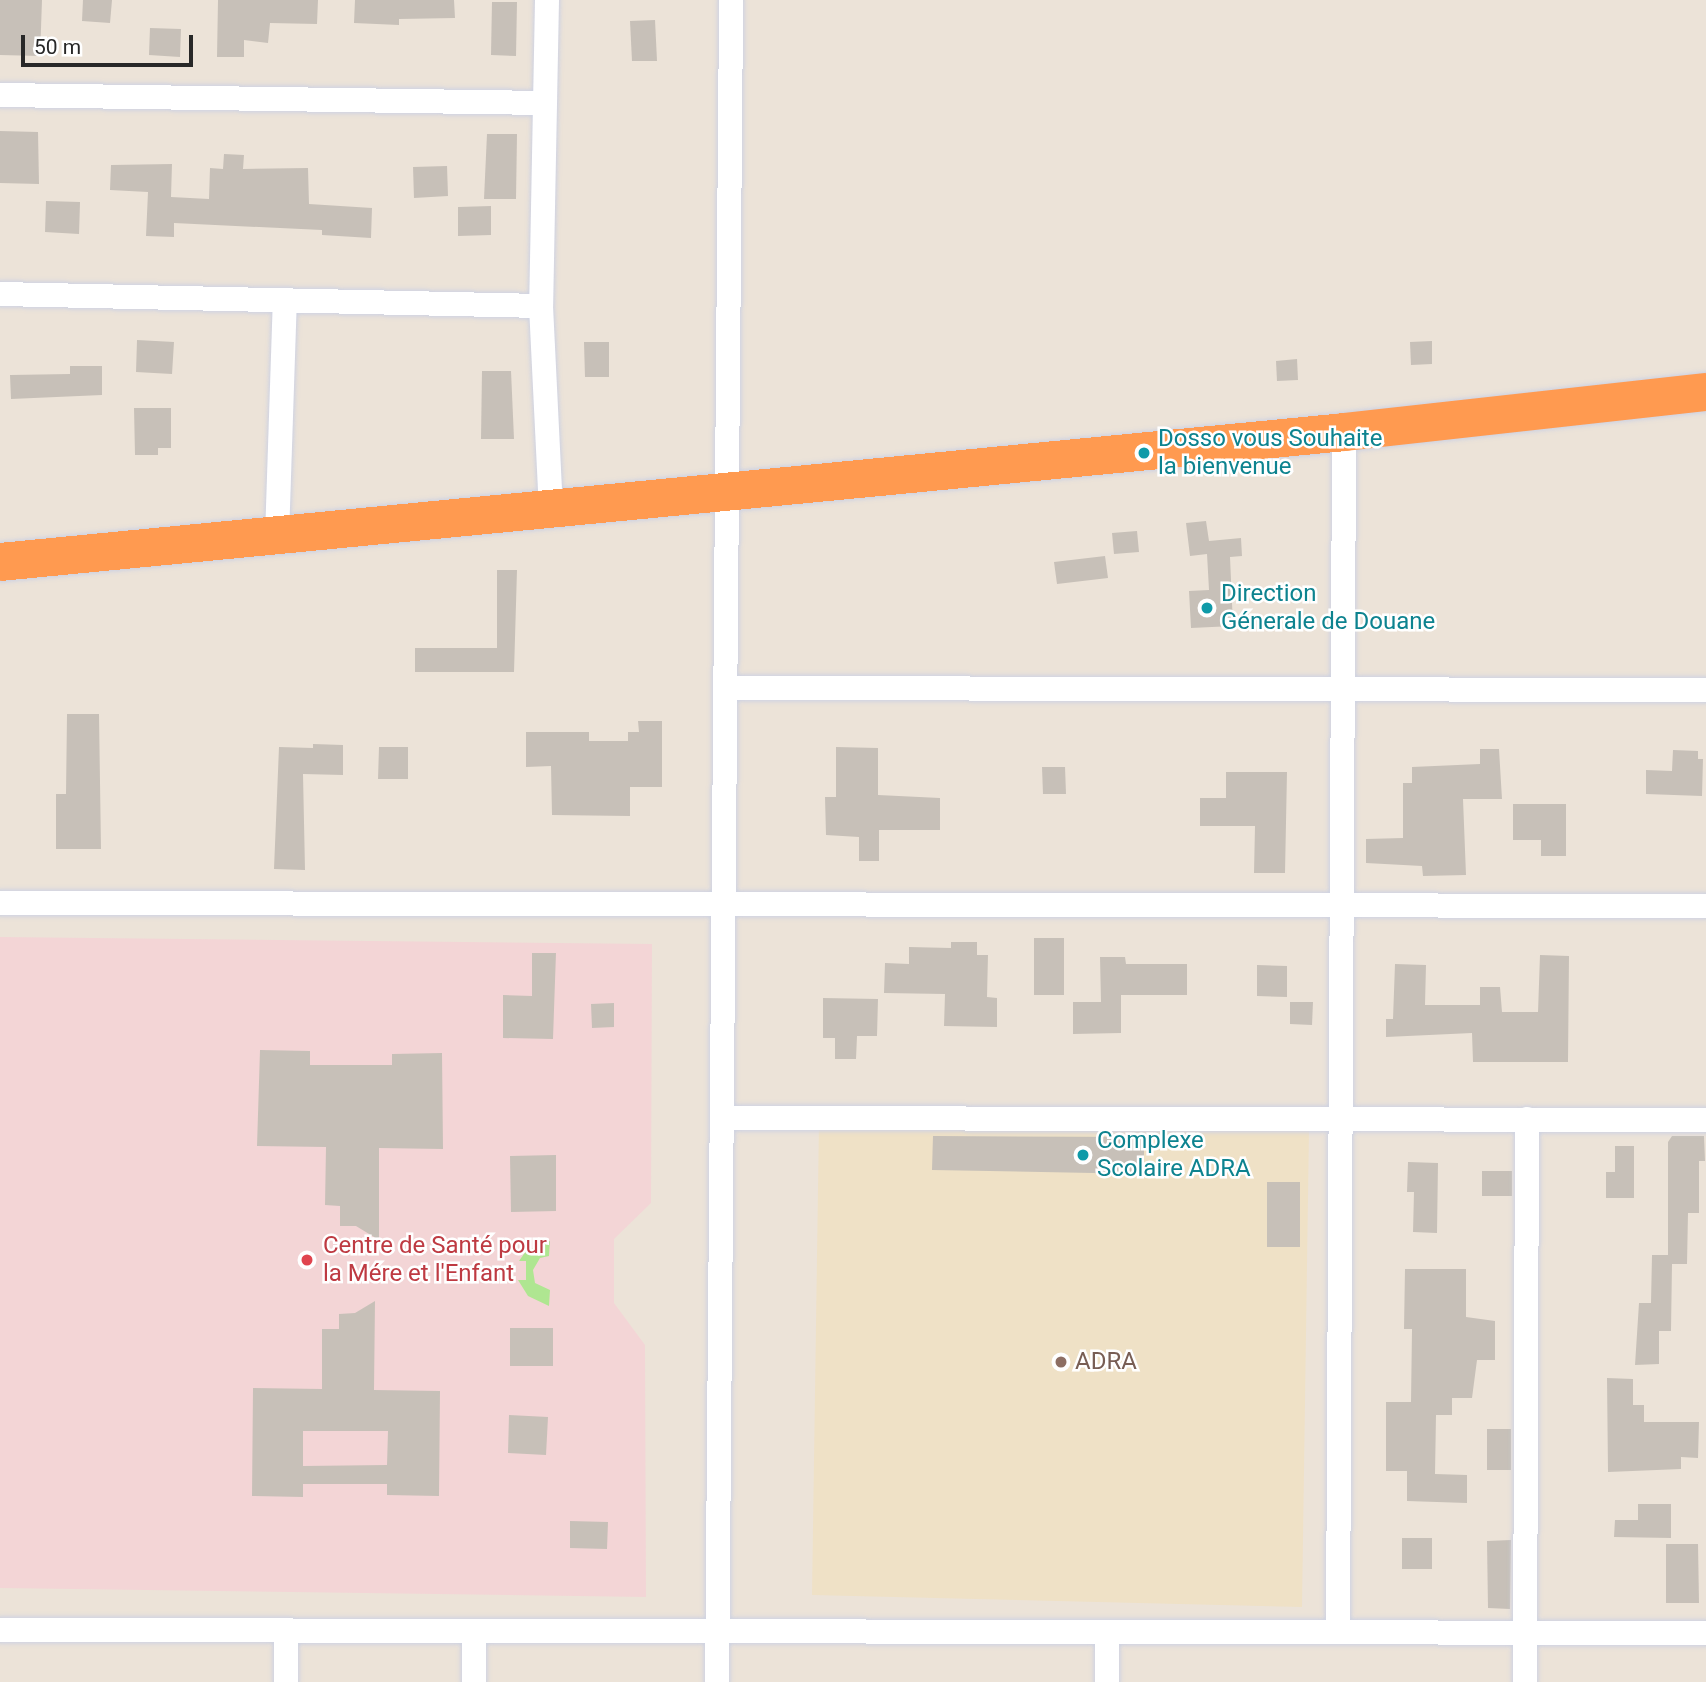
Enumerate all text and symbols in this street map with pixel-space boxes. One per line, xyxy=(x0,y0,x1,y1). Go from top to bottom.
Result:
scale bar xyxy=(24,21,196,65)
text: 50 m xyxy=(34,35,81,59)
place label: Dosso vous Souhaite la bienvenue xyxy=(1158,425,1382,481)
marker: Dosso vous Souhaite la bienvenue xyxy=(1136,445,1152,461)
place label: Direction Génerale de Douane xyxy=(1221,580,1435,636)
marker: Direction Génerale de Douane xyxy=(1199,600,1215,616)
place label: Complexe Scolaire ADRA xyxy=(1097,1127,1251,1183)
marker: Complexe Scolaire ADRA xyxy=(1075,1147,1091,1163)
place label: Centre de Santé pour la Mére et l'Enfant xyxy=(323,1232,547,1288)
marker: Centre de Santé pour la Mére et l'Enfant xyxy=(297,1250,317,1270)
place label: ADRA xyxy=(1075,1348,1137,1376)
marker: ADRA xyxy=(1053,1354,1069,1370)

